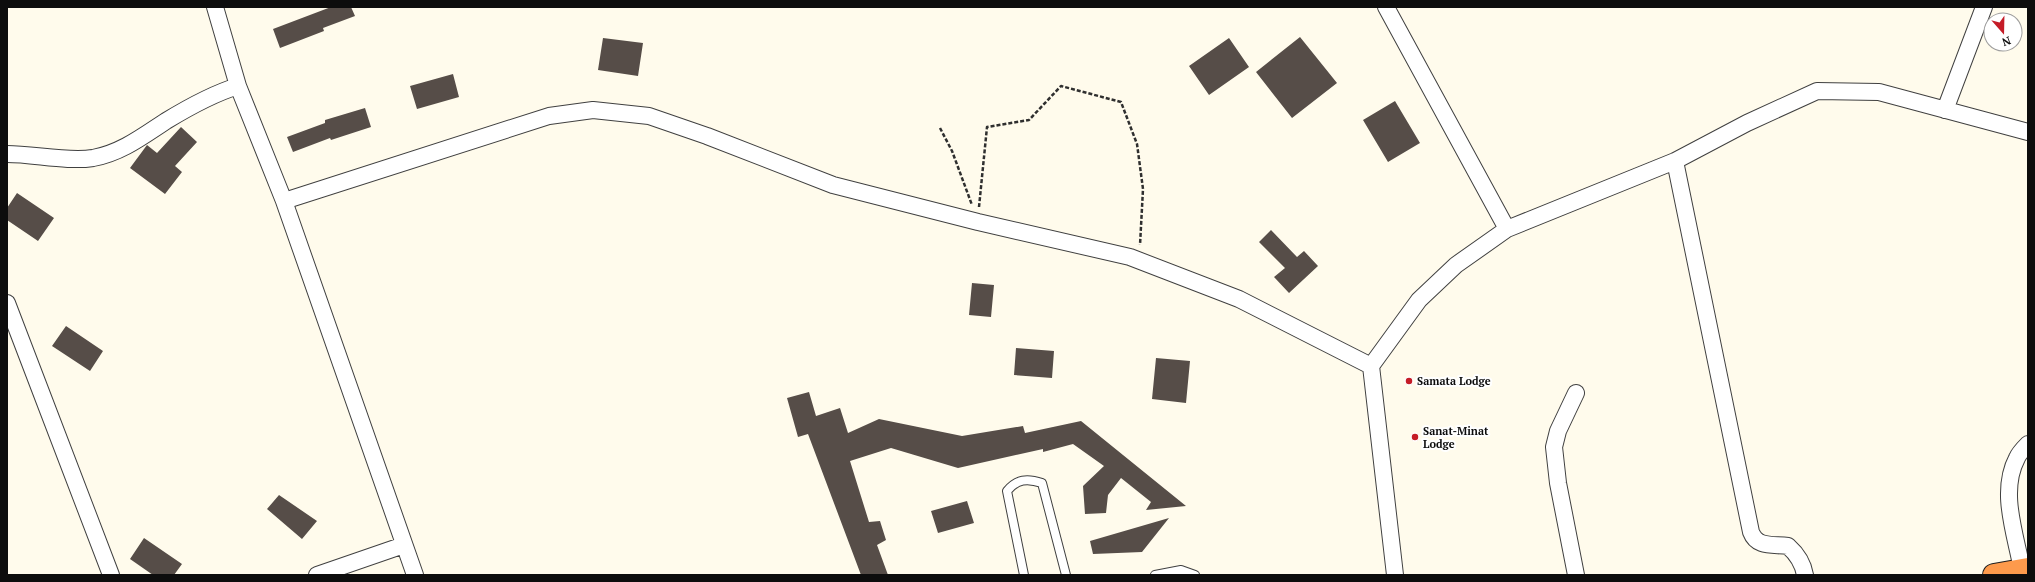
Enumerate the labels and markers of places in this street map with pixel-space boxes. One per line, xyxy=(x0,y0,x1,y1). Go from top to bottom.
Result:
place label: Samata Lodge xyxy=(1417,374,1491,388)
marker: Samata Lodge xyxy=(1404,376,1414,386)
place label: Sanat-Minat Lodge xyxy=(1423,424,1489,451)
marker: Sanat-Minat Lodge xyxy=(1410,432,1420,442)

